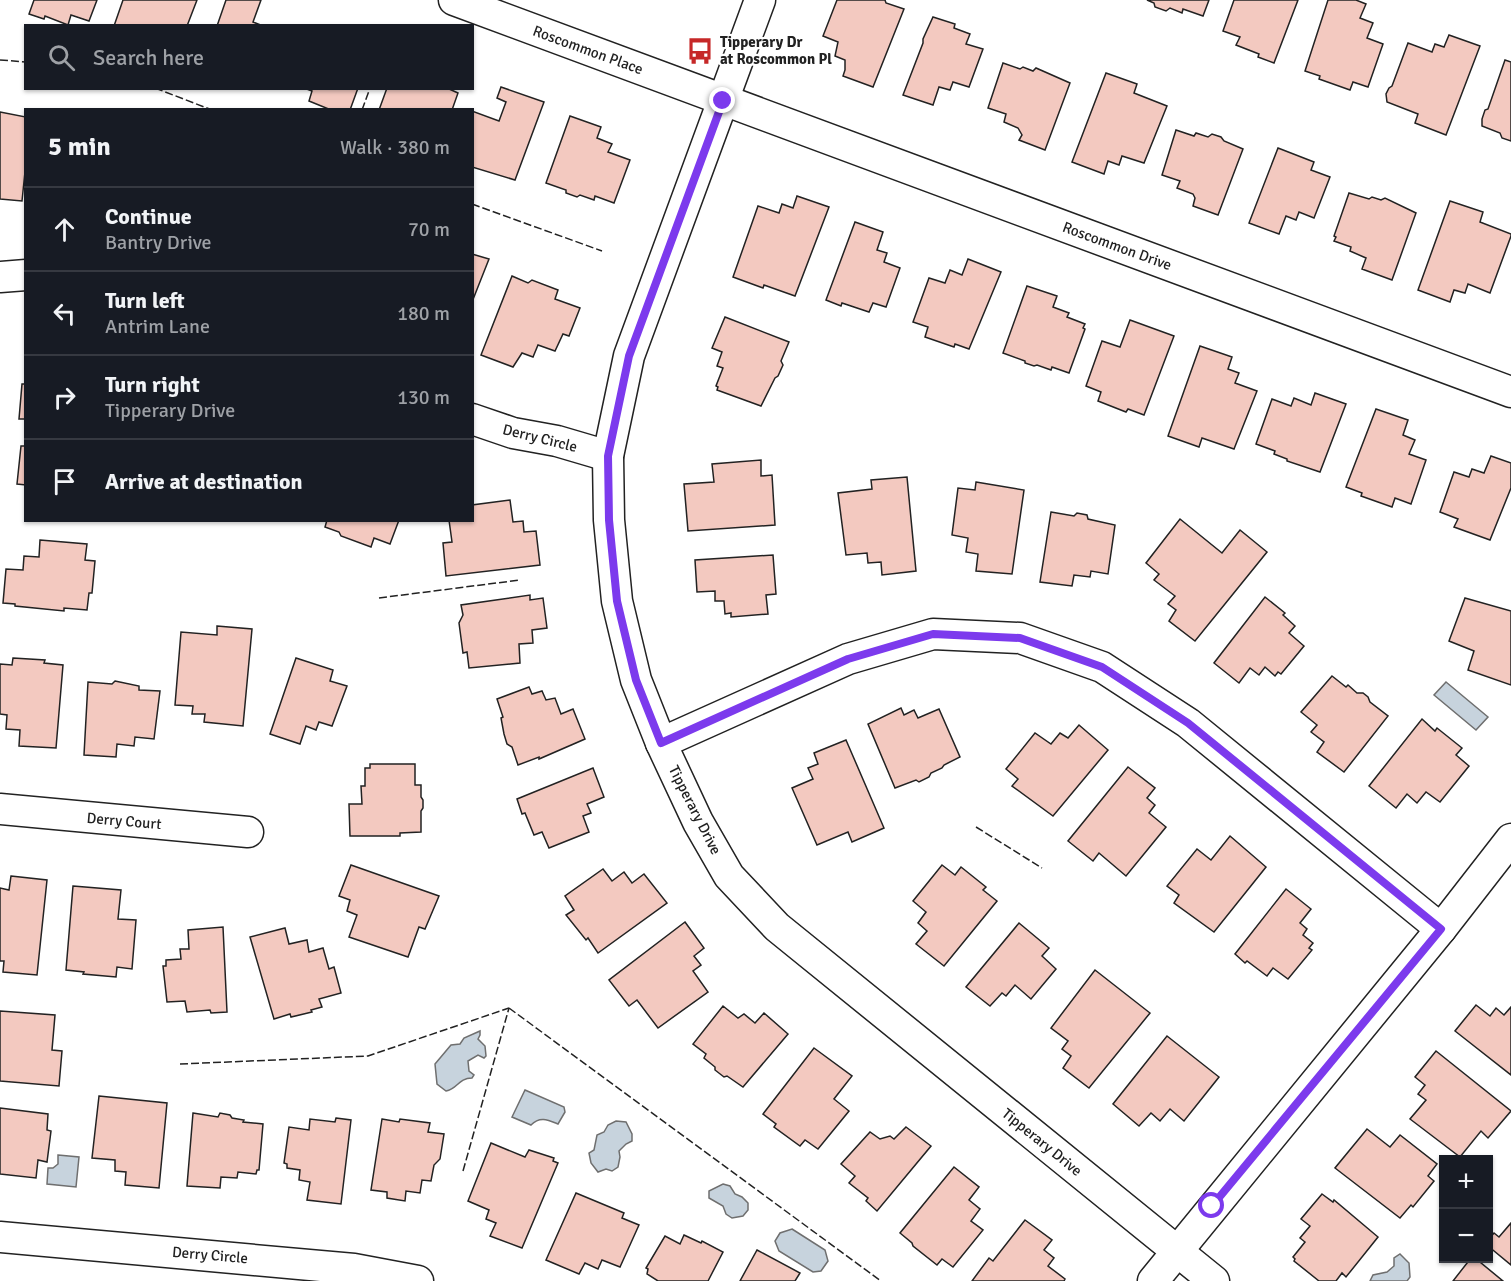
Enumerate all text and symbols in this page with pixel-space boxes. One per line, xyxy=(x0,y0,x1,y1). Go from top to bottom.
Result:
street label: Roscommon Place xyxy=(530,22,646,78)
search box xyxy=(24,24,474,90)
place label: Tipperary Dr at Roscommon Pl xyxy=(720,33,832,68)
bus stop icon: Tipperary Dr at Roscommon Pl xyxy=(685,36,715,66)
icon: search xyxy=(45,41,78,74)
text: Search here xyxy=(93,44,204,71)
route end xyxy=(709,87,735,113)
text: 5 min xyxy=(48,131,111,163)
text: Walk · 380 m xyxy=(340,135,450,160)
text: Continue xyxy=(105,203,192,230)
icon: ahead xyxy=(48,213,81,246)
text: 70 m xyxy=(408,217,450,242)
street label: Roscommon Drive xyxy=(1060,218,1174,274)
text: Bantry Drive xyxy=(105,230,212,255)
text: Turn left xyxy=(105,287,185,314)
icon: left xyxy=(48,297,81,330)
text: 180 m xyxy=(397,301,450,326)
text: Antrim Lane xyxy=(105,314,210,339)
text: Turn right xyxy=(105,371,200,398)
icon: right xyxy=(48,381,81,414)
text: 130 m xyxy=(397,385,450,410)
text: Tipperary Drive xyxy=(105,398,235,423)
street label: Derry Circle xyxy=(501,420,579,456)
icon: arrive xyxy=(48,465,81,498)
text: Arrive at destination xyxy=(105,468,302,495)
street label: Tipperary Drive xyxy=(665,762,725,858)
street label: Derry Court xyxy=(86,809,162,833)
street label: Tipperary Drive xyxy=(998,1104,1086,1180)
map controls xyxy=(1439,1155,1493,1263)
button: + xyxy=(1439,1155,1493,1209)
route start xyxy=(1198,1192,1224,1218)
button: − xyxy=(1439,1209,1493,1263)
street label: Derry Circle xyxy=(171,1243,249,1267)

